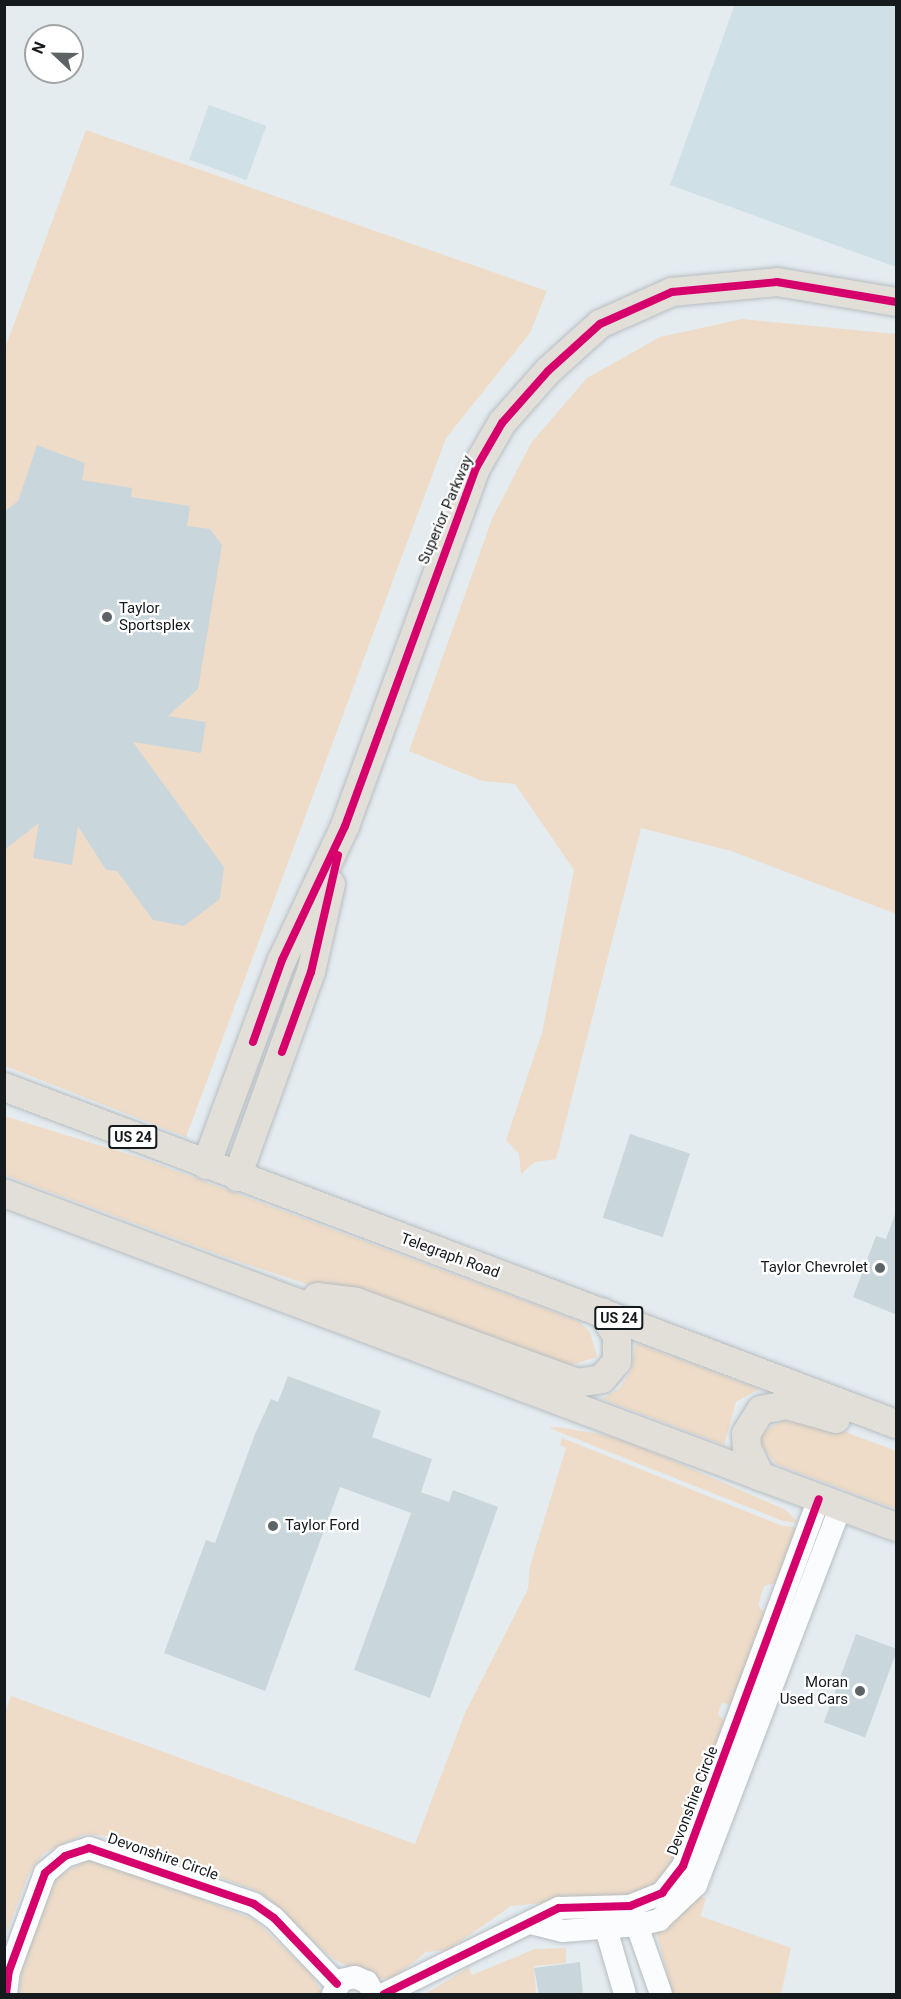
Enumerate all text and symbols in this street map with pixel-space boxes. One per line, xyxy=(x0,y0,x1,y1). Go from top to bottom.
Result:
north arrow xyxy=(24,24,84,84)
text: N xyxy=(28,39,50,57)
street label: Superior Parkway xyxy=(415,453,477,567)
place label: Taylor Sportsplex xyxy=(119,599,190,634)
marker: Taylor Sportsplex xyxy=(100,610,114,624)
road number: US 24 xyxy=(108,1126,158,1148)
street label: Telegraph Road xyxy=(398,1230,502,1282)
place label: Taylor Chevrolet xyxy=(761,1259,868,1277)
marker: Taylor Chevrolet xyxy=(873,1261,887,1275)
road number: US 24 xyxy=(594,1307,644,1329)
place label: Taylor Ford xyxy=(285,1517,359,1535)
marker: Taylor Ford xyxy=(266,1519,280,1533)
place label: Moran Used Cars xyxy=(780,1673,848,1708)
marker: Moran Used Cars xyxy=(853,1684,867,1698)
street label: Devonshire Circle xyxy=(664,1744,722,1858)
street label: Devonshire Circle xyxy=(105,1830,221,1884)

